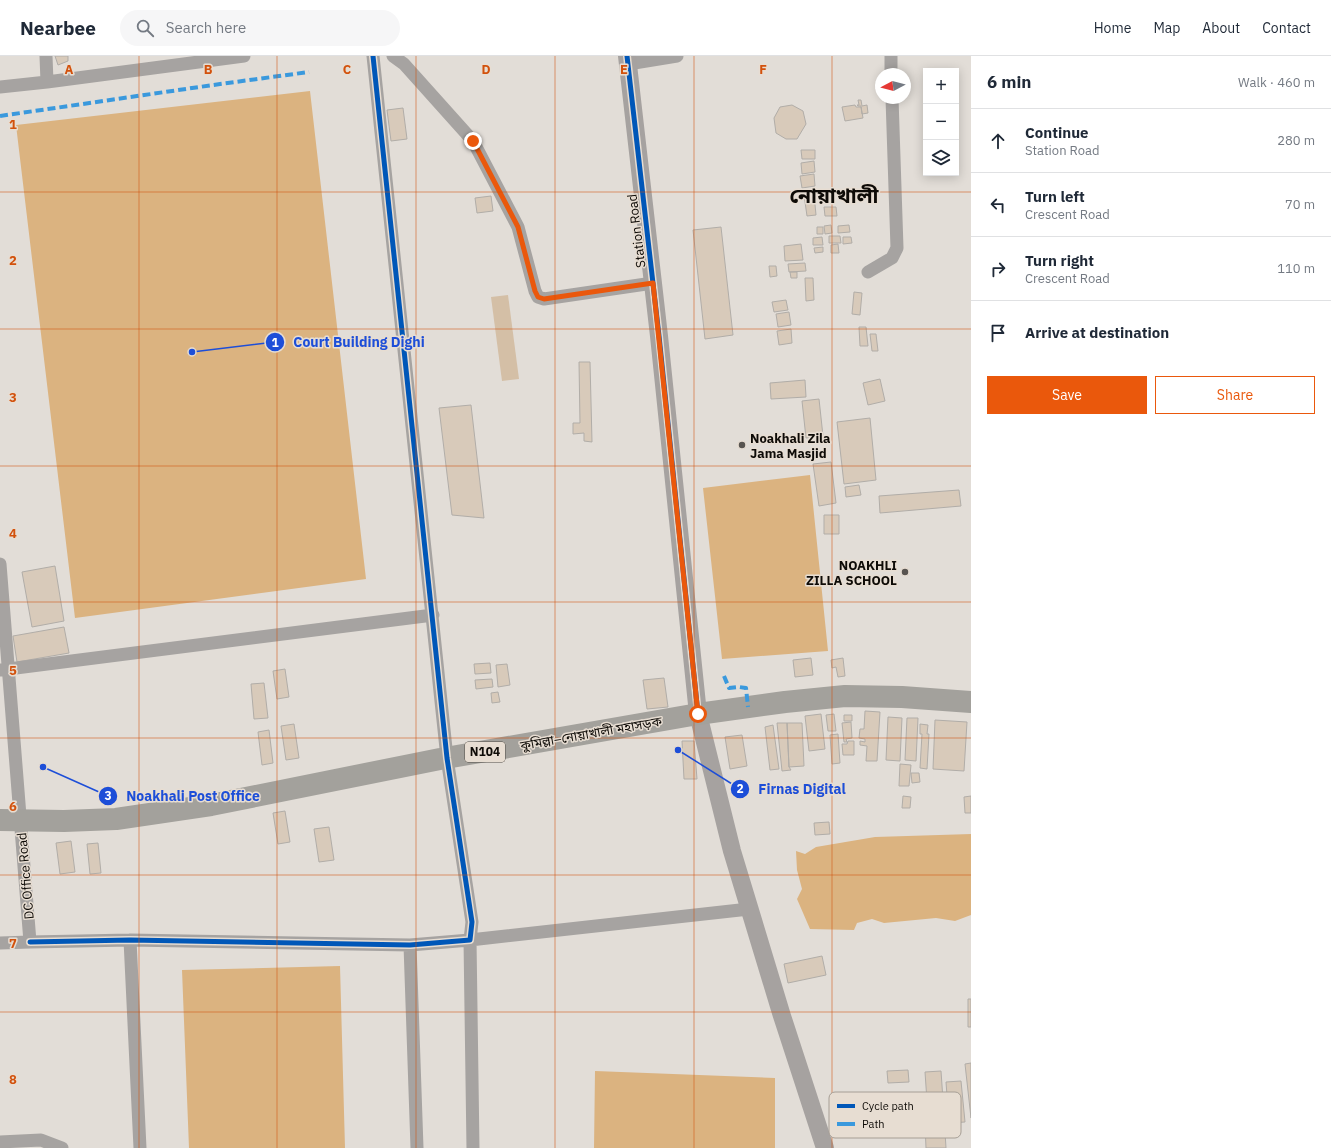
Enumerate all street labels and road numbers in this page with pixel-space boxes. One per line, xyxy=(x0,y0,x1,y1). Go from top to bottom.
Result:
street label: Station Road xyxy=(624,193,649,269)
street label: কুমিল্লা–নোয়াখালী মহাসড়ক xyxy=(518,713,664,754)
road number: N104 xyxy=(465,742,505,762)
street label: DC Office Road xyxy=(13,832,38,920)

